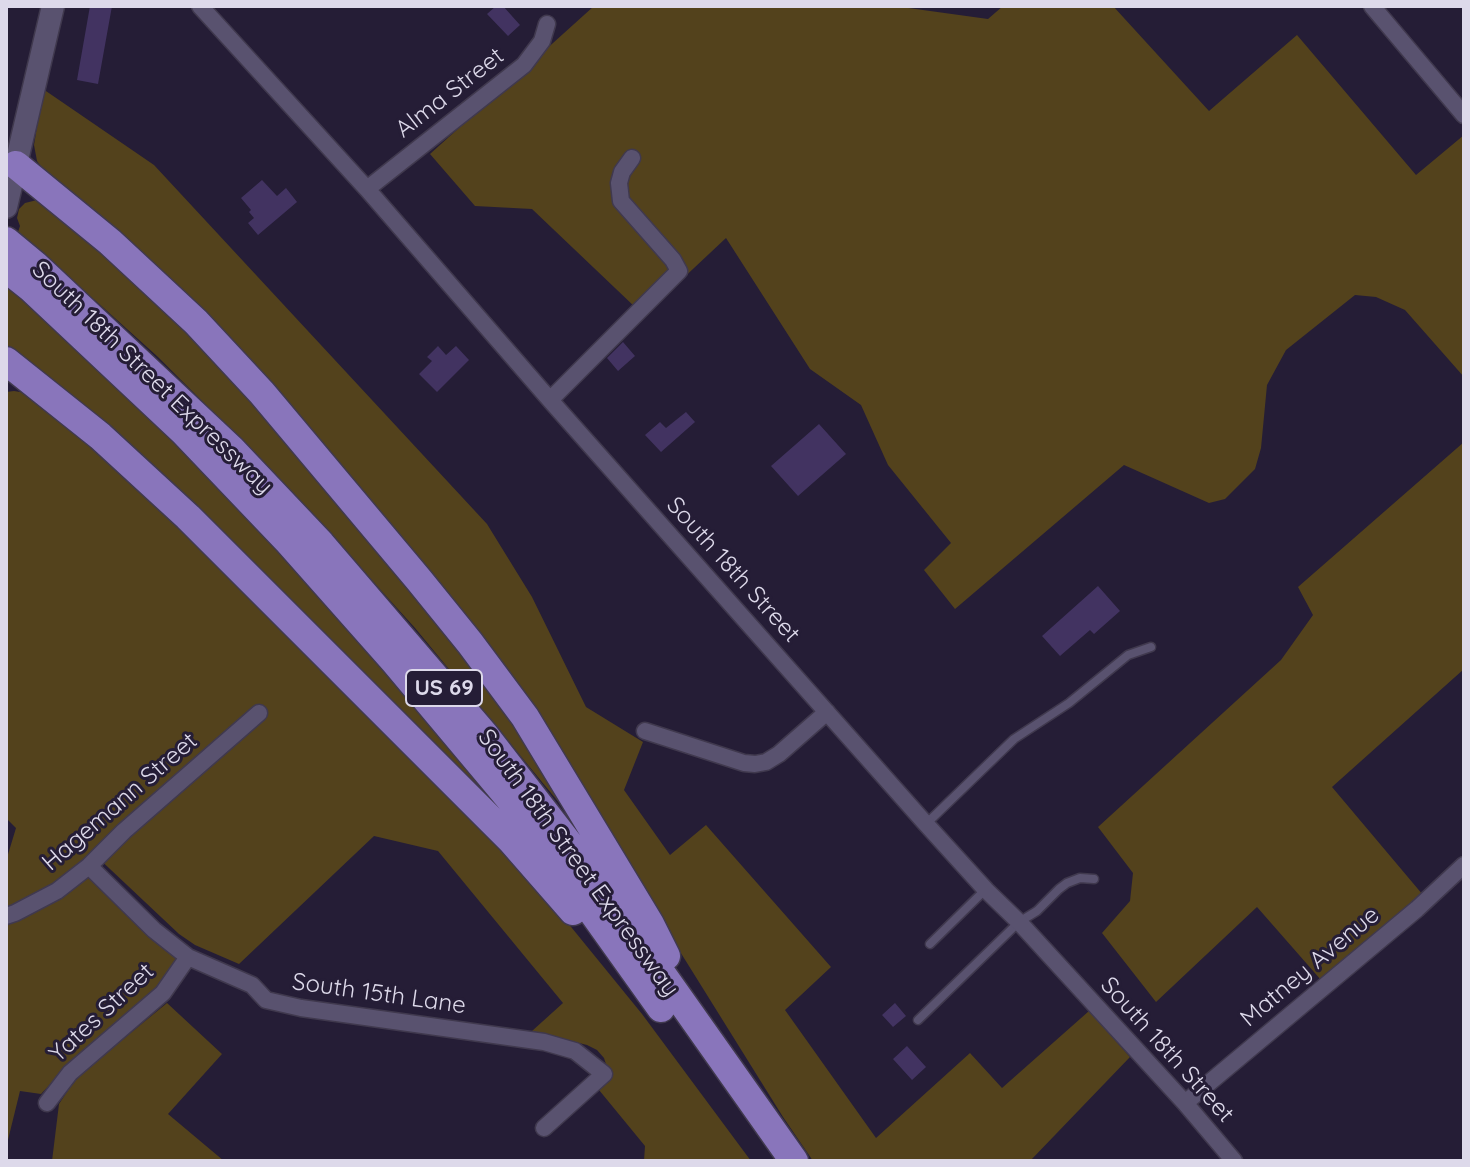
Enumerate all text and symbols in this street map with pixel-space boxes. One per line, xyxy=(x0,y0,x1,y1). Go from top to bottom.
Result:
street label: Alma Street xyxy=(390,42,510,144)
street label: South 18th Street Expressway xyxy=(26,255,278,501)
street label: South 18th Street xyxy=(660,491,806,649)
road number: US 69 xyxy=(406,670,482,706)
street label: South 18th Street Expressway xyxy=(471,724,685,1002)
street label: Hagemann Street xyxy=(37,727,203,877)
street label: Matney Avenue xyxy=(1235,901,1385,1033)
street label: Yates Street xyxy=(44,957,160,1069)
street label: South 15th Lane xyxy=(290,968,468,1020)
street label: South 18th Street xyxy=(1094,971,1240,1129)

